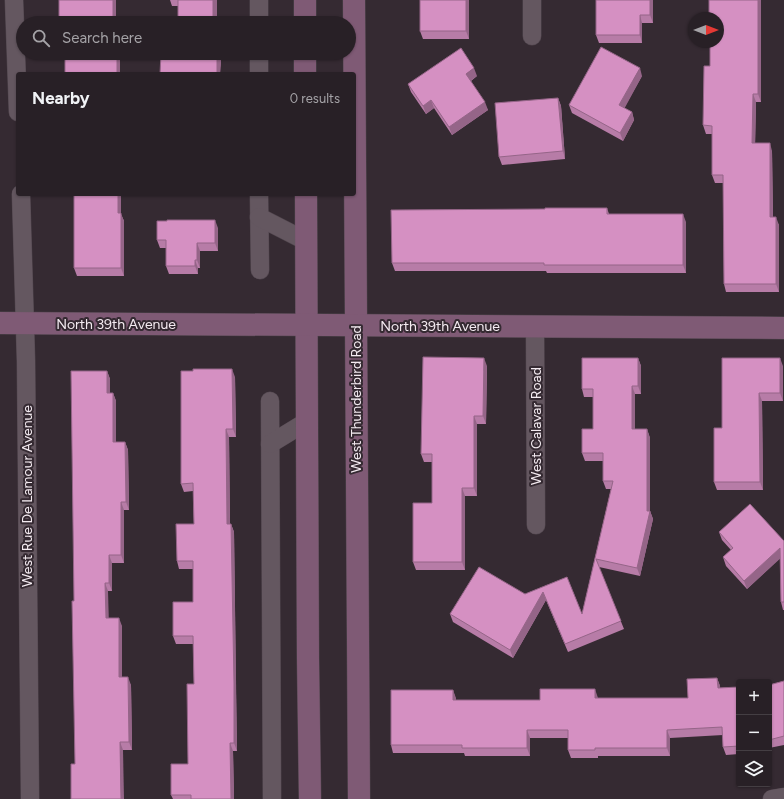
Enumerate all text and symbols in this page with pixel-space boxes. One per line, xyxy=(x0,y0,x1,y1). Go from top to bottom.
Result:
north arrow xyxy=(688,12,724,48)
search box xyxy=(16,16,356,60)
icon: search xyxy=(30,27,52,49)
text: Search here xyxy=(62,29,142,47)
text: Nearby xyxy=(32,88,90,108)
text: 0 results xyxy=(290,91,340,106)
street label: North 39th Avenue xyxy=(56,316,176,333)
street label: North 39th Avenue xyxy=(380,318,500,335)
street label: West Thunderbird Road xyxy=(348,325,365,473)
street label: West Calavar Road xyxy=(528,367,545,485)
street label: West Rue De Lamour Avenue xyxy=(19,405,36,587)
map controls xyxy=(736,679,772,787)
button: + xyxy=(736,679,772,715)
button: − xyxy=(736,715,772,751)
button: layers xyxy=(736,751,772,787)

